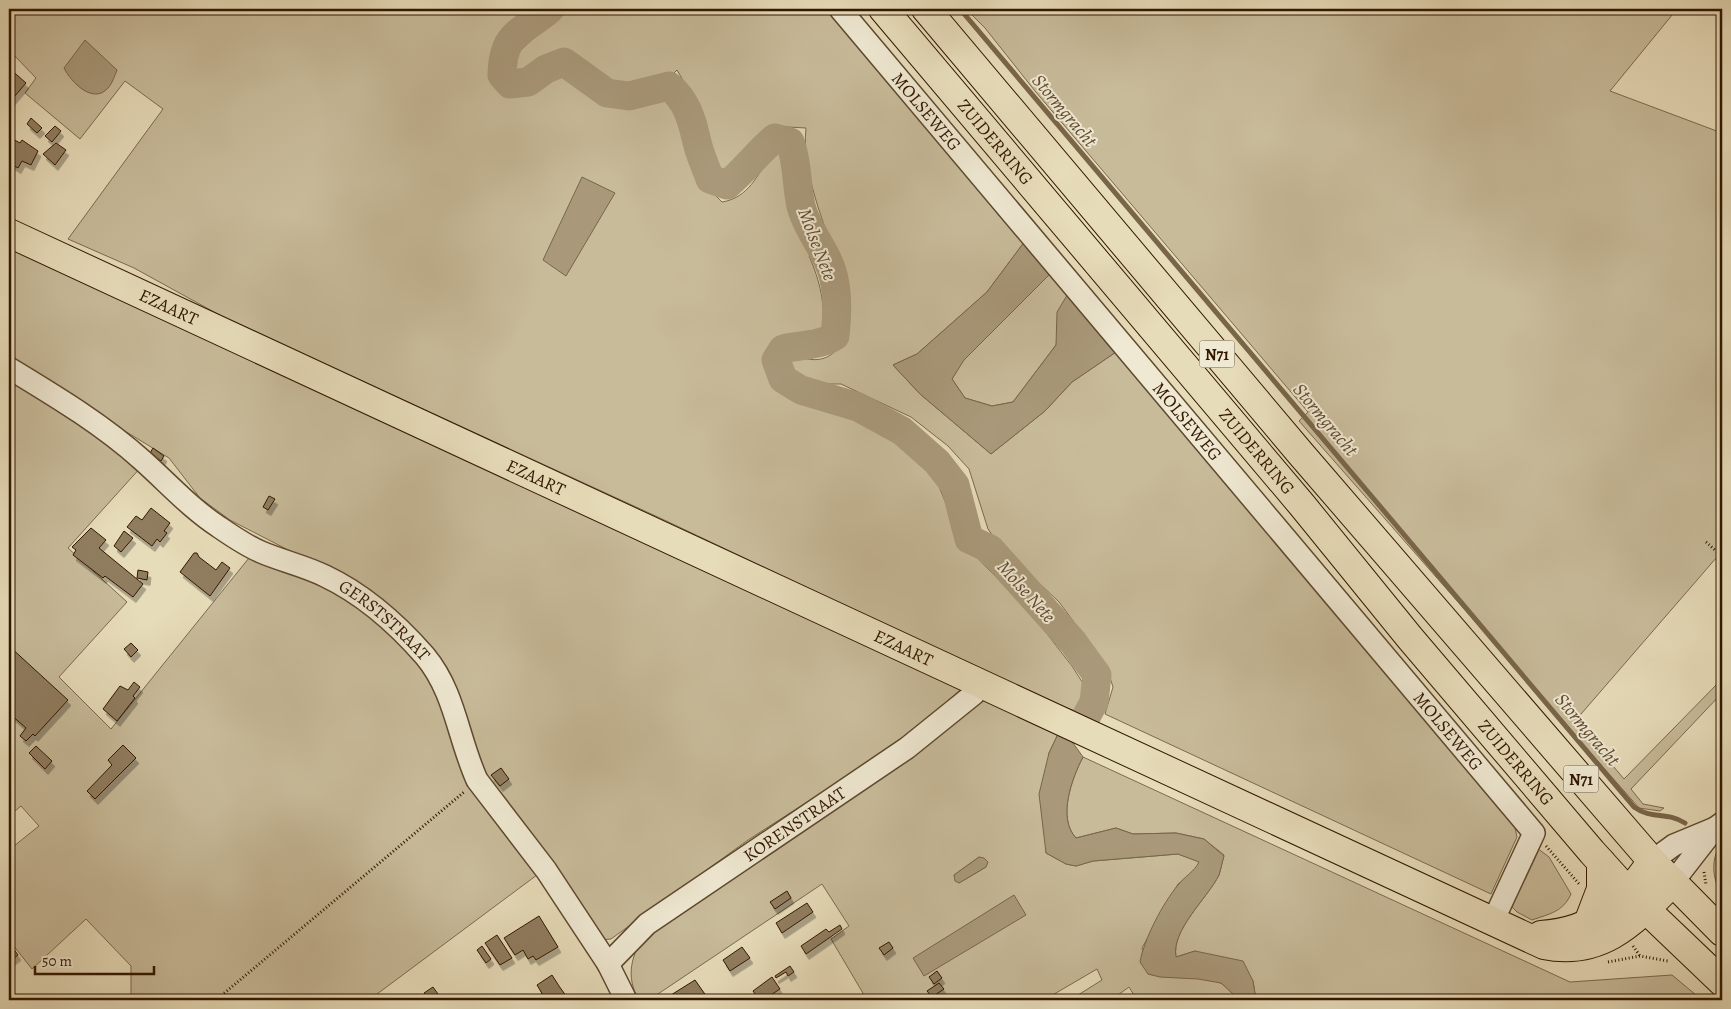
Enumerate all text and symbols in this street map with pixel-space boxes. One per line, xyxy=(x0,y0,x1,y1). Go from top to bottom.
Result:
street label: MOLSEWEG xyxy=(886,67,966,156)
water label: Stormgracht xyxy=(1026,69,1103,154)
street label: ZUIDERRING xyxy=(952,94,1039,190)
water label: Molse Nete xyxy=(791,204,843,284)
street label: EZAART xyxy=(135,283,202,331)
road number: N71 xyxy=(1200,340,1234,368)
street label: MOLSEWEG xyxy=(1147,377,1227,466)
water label: Stormgracht xyxy=(1287,378,1364,463)
street label: ZUIDERRING xyxy=(1213,403,1300,499)
street label: EZAART xyxy=(503,453,570,502)
water label: Molse Nete xyxy=(991,555,1061,629)
street label: GERSTSTRAAT xyxy=(334,574,436,666)
street label: EZAART xyxy=(870,624,937,672)
street label: MOLSEWEG xyxy=(1408,687,1488,775)
water label: Stormgracht xyxy=(1549,688,1626,773)
street label: ZUIDERRING xyxy=(1472,714,1559,811)
road number: N71 xyxy=(1564,766,1598,792)
street label: KORENSTRAAT xyxy=(739,781,851,867)
scale bar xyxy=(35,944,154,976)
text: 50 m xyxy=(42,951,72,971)

